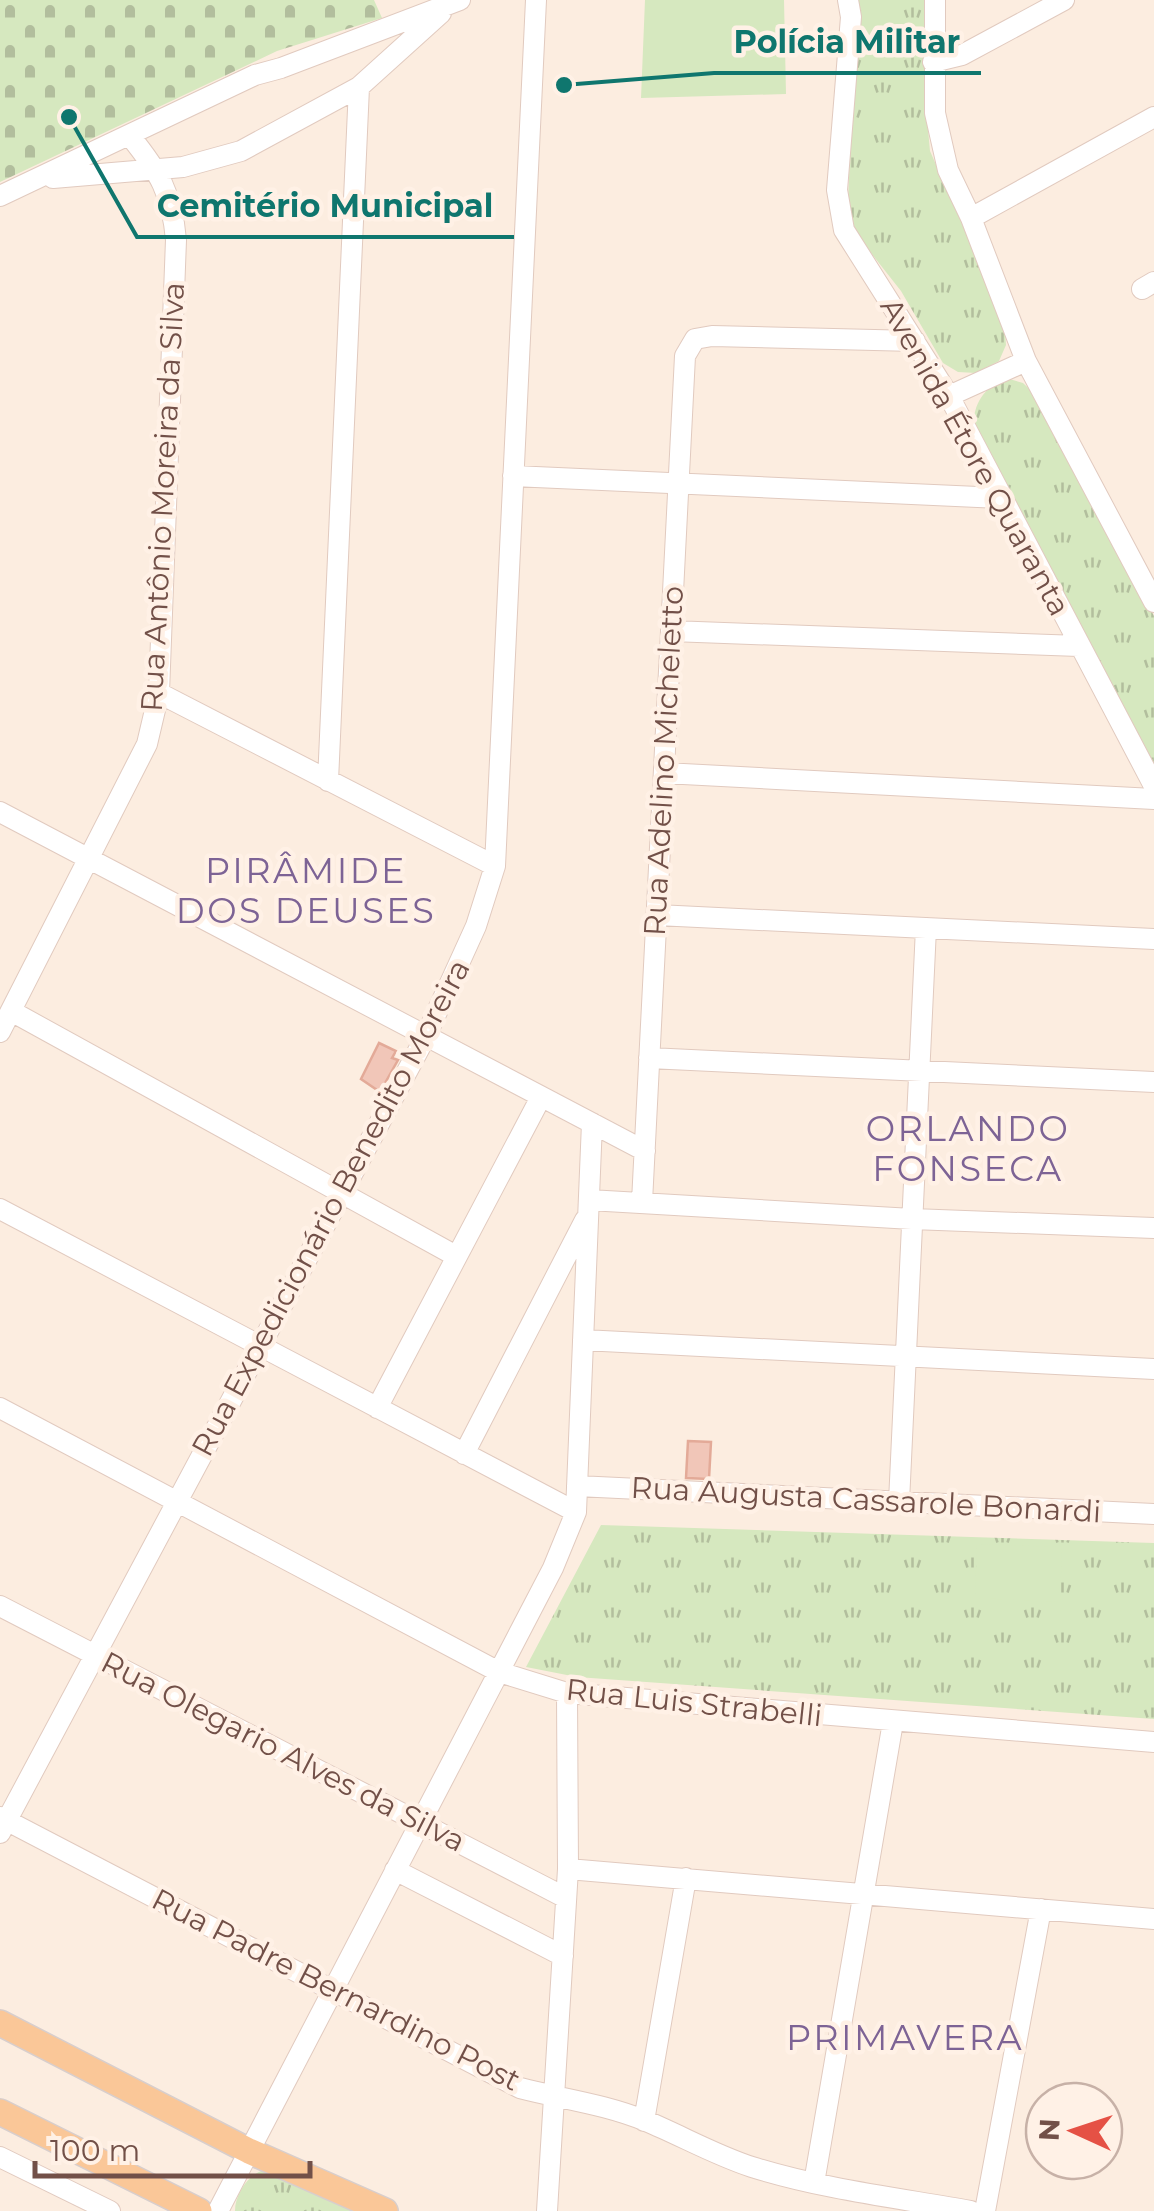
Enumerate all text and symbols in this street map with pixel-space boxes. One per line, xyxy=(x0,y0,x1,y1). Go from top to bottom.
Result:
callout: Polícia Militar xyxy=(714,11,981,73)
text: Polícia Militar xyxy=(734,22,960,61)
callout: Cemitério Municipal xyxy=(137,175,514,237)
text: Cemitério Municipal xyxy=(157,186,493,225)
street label: Rua Antônio Moreira da Silva xyxy=(133,281,192,713)
street label: Avenida Étore Quaranta xyxy=(873,291,1078,622)
street label: Rua Adelino Micheletto xyxy=(636,585,691,937)
district label: PIRÂMIDE DOS DEUSES xyxy=(176,849,436,932)
street label: Rua Expedicionário Benedito Moreira xyxy=(183,953,478,1463)
district label: ORLANDO FONSECA xyxy=(866,1107,1070,1190)
street label: Rua Augusta Cassarole Bonardi xyxy=(630,1469,1102,1530)
street label: Rua Olegario Alves da Silva xyxy=(95,1643,471,1860)
street label: Rua Luis Strabelli xyxy=(564,1671,824,1734)
street label: Rua Padre Bernardino Post xyxy=(146,1880,527,2099)
district label: PRIMAVERA xyxy=(786,2016,1024,2059)
north arrow xyxy=(1024,2081,1124,2181)
scale bar xyxy=(35,2116,310,2178)
text: N xyxy=(1031,2118,1067,2142)
text: 100 m xyxy=(50,2132,140,2169)

